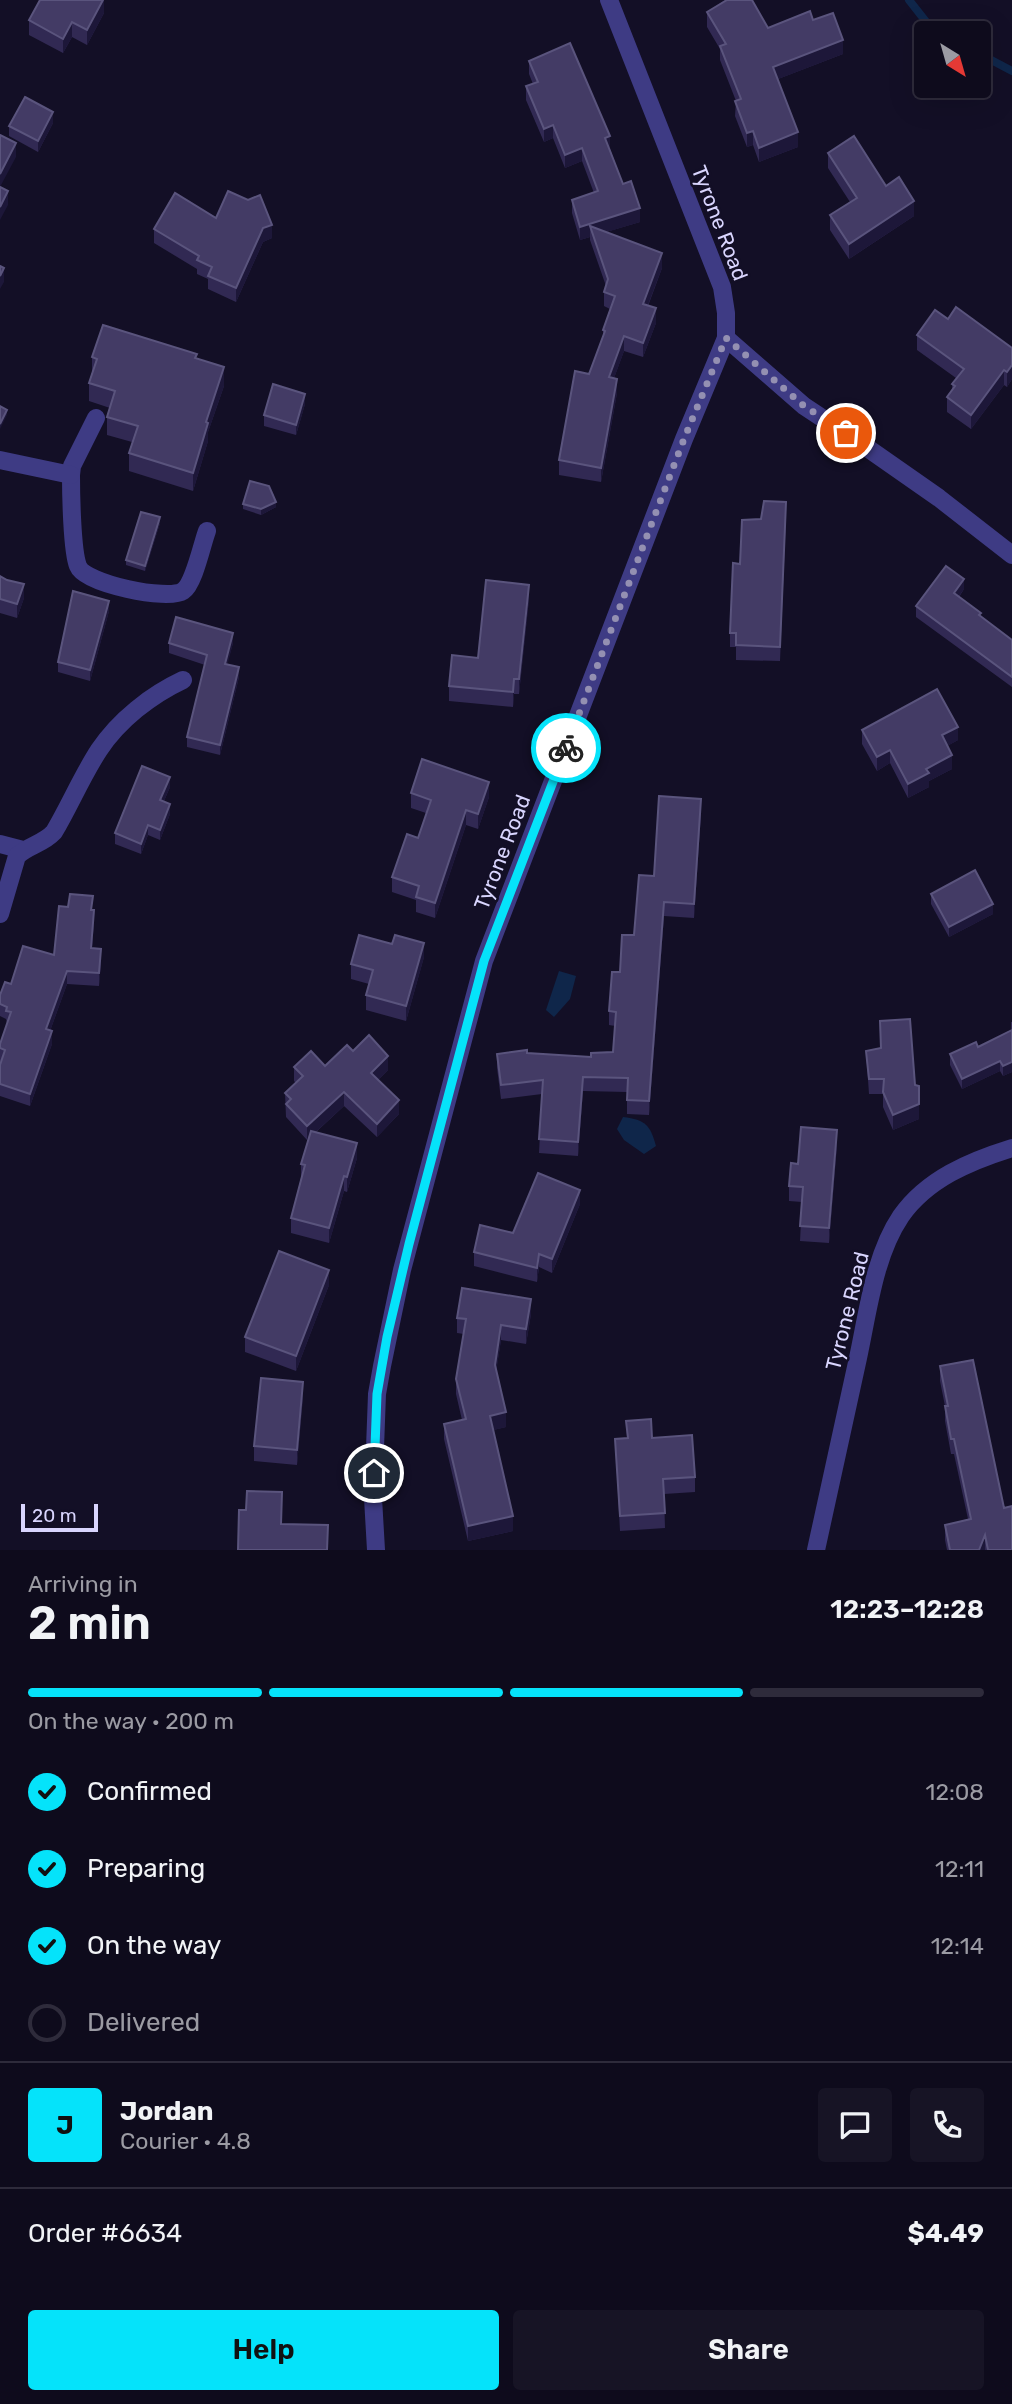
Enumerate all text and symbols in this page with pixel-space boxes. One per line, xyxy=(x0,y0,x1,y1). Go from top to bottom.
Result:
north arrow xyxy=(914,21,990,98)
map controls xyxy=(914,21,991,98)
street label: Tyrone Road xyxy=(687,162,753,284)
pin xyxy=(816,403,876,463)
icon: bag xyxy=(827,414,865,452)
courier xyxy=(531,713,601,783)
icon: bike xyxy=(547,729,585,767)
street label: Tyrone Road xyxy=(469,791,535,913)
street label: Tyrone Road xyxy=(820,1249,874,1373)
pin xyxy=(344,1443,404,1503)
icon: home xyxy=(355,1454,393,1492)
scale bar xyxy=(21,1501,98,1533)
text: 20 m xyxy=(32,1504,77,1527)
text: Arriving in xyxy=(28,1570,138,1598)
text: 12:23–12:28 xyxy=(830,1594,984,1625)
text: 2 min xyxy=(28,1596,151,1651)
text: On the way · 200 m xyxy=(28,1707,234,1735)
icon: check xyxy=(28,1773,66,1811)
text: Confirmed xyxy=(87,1776,212,1807)
text: 12:08 xyxy=(926,1778,984,1806)
icon: check xyxy=(28,1850,66,1888)
text: Preparing xyxy=(87,1853,205,1884)
text: 12:11 xyxy=(935,1855,984,1883)
icon: check xyxy=(28,1927,66,1965)
text: On the way xyxy=(87,1930,221,1961)
text: 12:14 xyxy=(931,1932,984,1960)
text: Delivered xyxy=(87,2007,200,2038)
button: chat xyxy=(818,2088,892,2162)
button: phone xyxy=(910,2088,984,2162)
text: Jordan xyxy=(120,2096,213,2127)
text: J xyxy=(56,2110,74,2141)
text: Courier · 4.8 xyxy=(120,2127,251,2155)
text: Order #6634 xyxy=(28,2218,182,2249)
text: $4.49 xyxy=(908,2218,984,2249)
button: Help xyxy=(28,2310,499,2390)
button: Share xyxy=(513,2310,984,2390)

